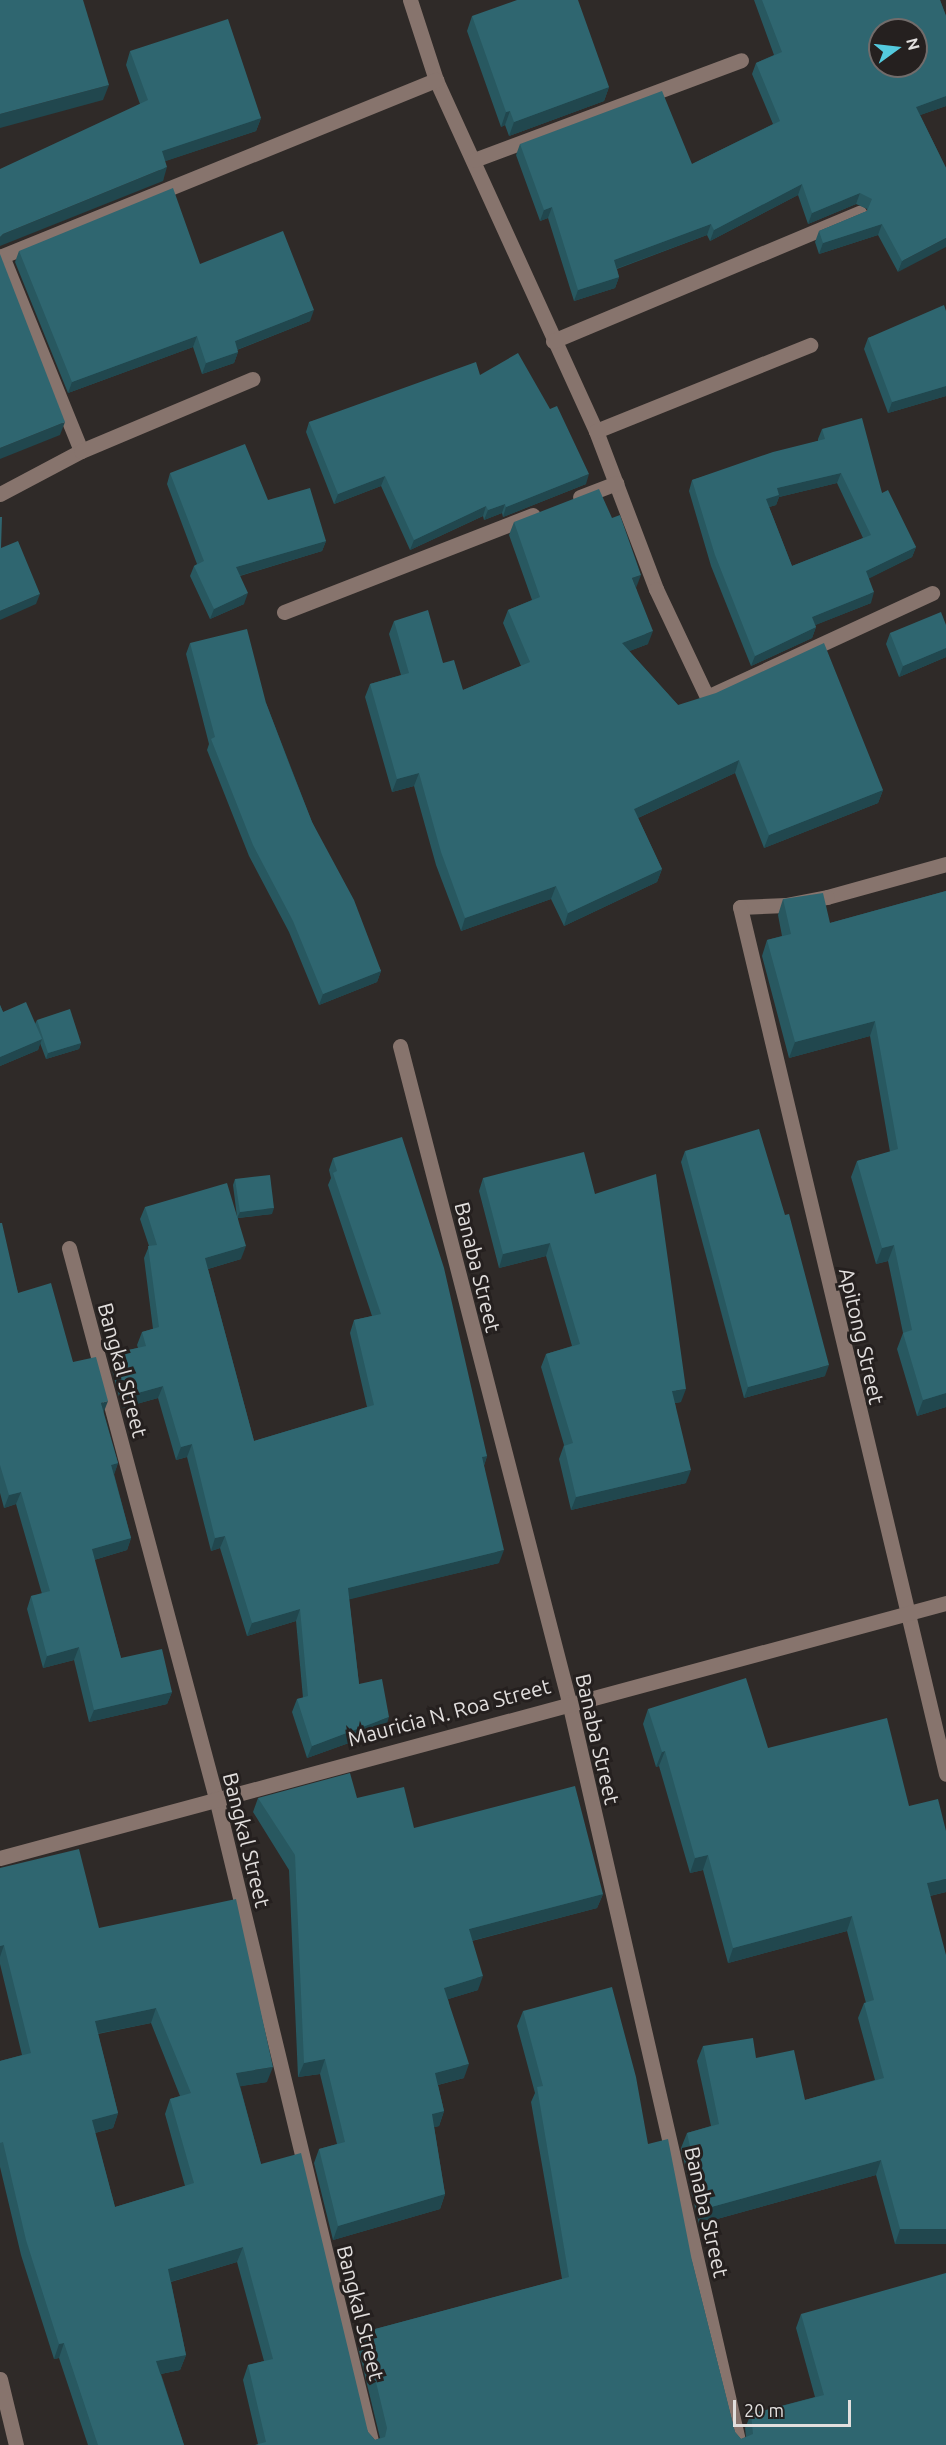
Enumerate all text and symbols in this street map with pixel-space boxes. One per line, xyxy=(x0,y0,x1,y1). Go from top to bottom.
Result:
north arrow xyxy=(868,18,928,78)
text: N xyxy=(903,36,924,52)
street label: Banaba Street xyxy=(450,1199,506,1335)
street label: Apitong Street xyxy=(834,1265,890,1407)
street label: Bangkal Street xyxy=(93,1300,153,1440)
street label: Banaba Street xyxy=(571,1671,625,1807)
street label: Mauricia N. Roa Street xyxy=(345,1673,553,1751)
street label: Bangkal Street xyxy=(218,1770,276,1910)
street label: Banaba Street xyxy=(680,2144,734,2280)
street label: Bangkal Street xyxy=(332,2243,390,2383)
scale bar xyxy=(736,2388,854,2426)
text: 20 m xyxy=(744,2400,784,2420)

